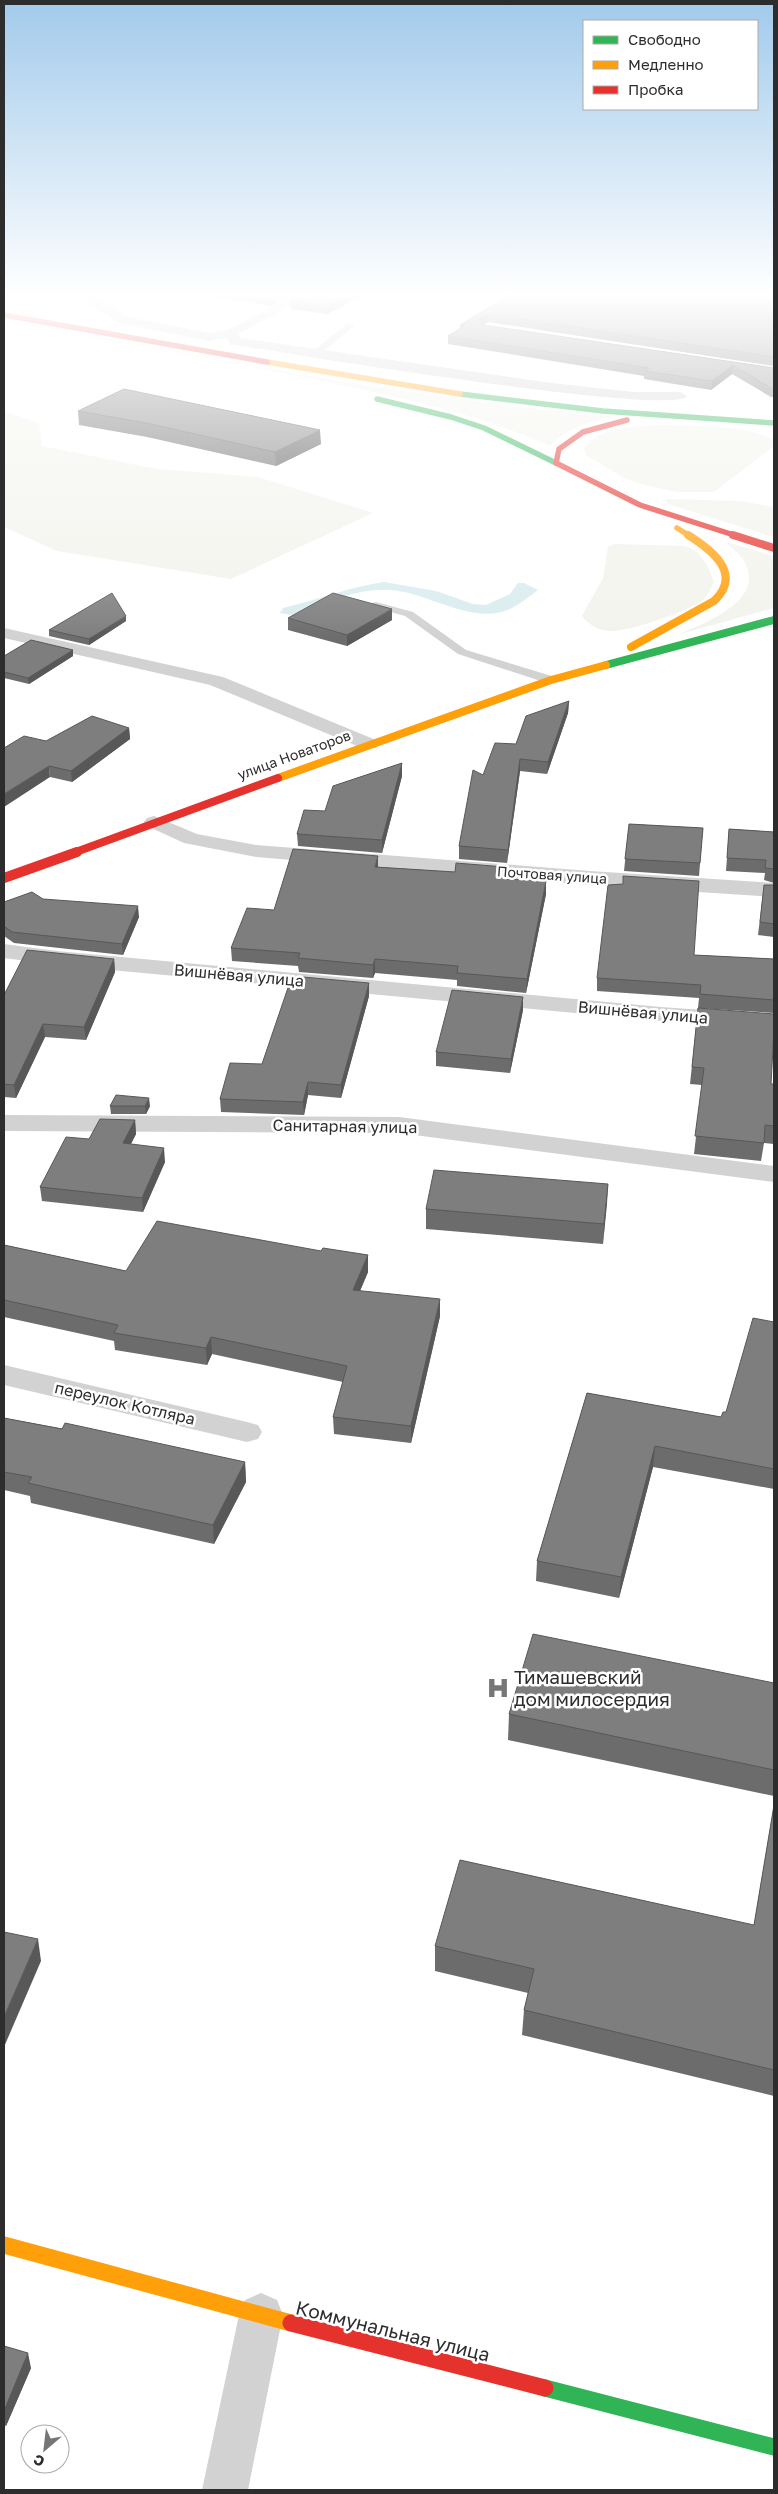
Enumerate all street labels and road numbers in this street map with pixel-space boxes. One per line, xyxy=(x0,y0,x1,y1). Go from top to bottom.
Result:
street label: улица Новаторов xyxy=(235,726,353,783)
street label: Почтовая улица xyxy=(497,862,608,887)
street label: Вишнёвая улица xyxy=(173,959,305,991)
street label: Вишнёвая улица xyxy=(577,996,709,1028)
street label: Санитарная улица xyxy=(273,1115,417,1137)
street label: переулок Котляра xyxy=(53,1377,197,1429)
street label: Коммунальная улица xyxy=(294,2295,493,2366)

